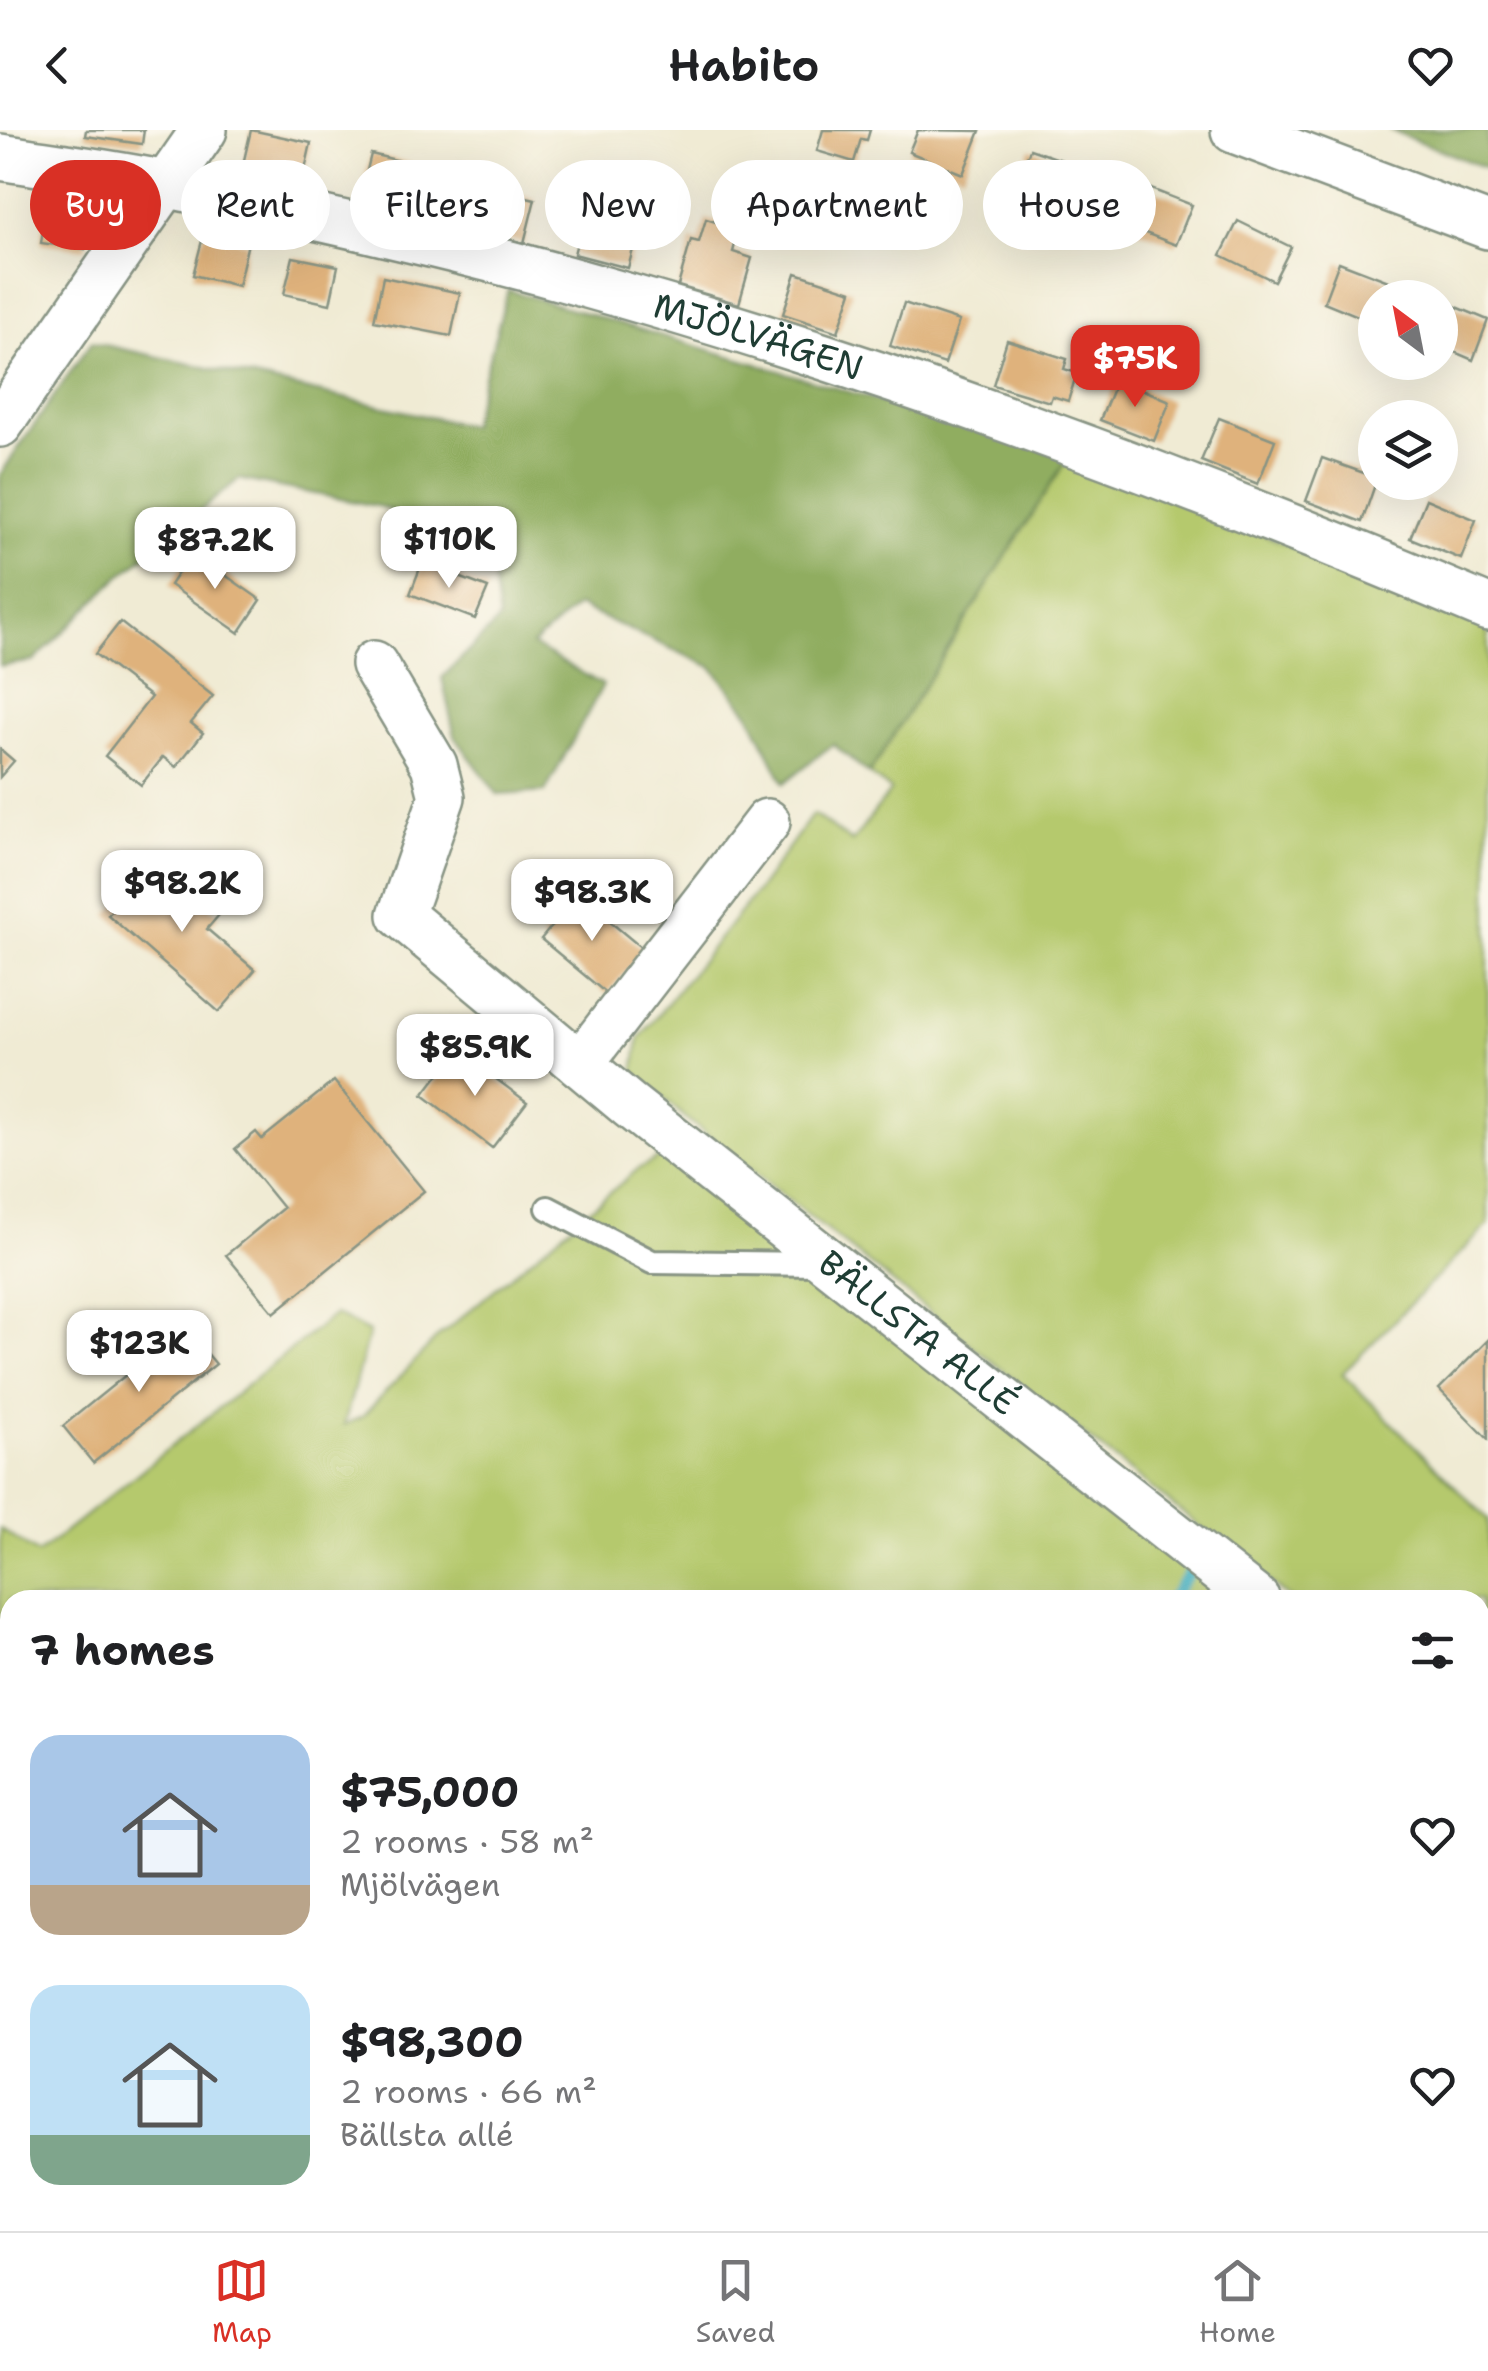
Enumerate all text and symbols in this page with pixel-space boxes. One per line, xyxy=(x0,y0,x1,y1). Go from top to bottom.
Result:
text: Habito xyxy=(668,35,820,95)
icon: back xyxy=(30,38,85,93)
icon: heart xyxy=(1403,38,1458,93)
chip: Buy xyxy=(30,160,161,250)
chip: Rent xyxy=(181,160,330,250)
chip: Filters xyxy=(350,160,525,250)
chip: New xyxy=(545,160,691,250)
chip: Apartment xyxy=(711,160,963,250)
chip: House xyxy=(983,160,1156,250)
north arrow xyxy=(1358,280,1458,380)
map controls xyxy=(1358,280,1458,500)
street label: MJÖLVÄGEN xyxy=(648,281,869,391)
pin: $75K xyxy=(1076,325,1194,410)
text: $75K xyxy=(1093,336,1177,379)
button: layers xyxy=(1358,400,1458,500)
pin: $110K xyxy=(379,506,519,591)
pin: $87.2K xyxy=(134,507,296,592)
text: $110K xyxy=(403,517,495,560)
text: $87.2K xyxy=(157,518,273,561)
pin: $98.2K xyxy=(101,850,263,935)
pin: $98.3K xyxy=(511,859,673,944)
text: $98.2K xyxy=(123,861,241,904)
text: $98.3K xyxy=(533,870,651,913)
pin: $85.9K xyxy=(394,1014,556,1099)
text: $85.9K xyxy=(419,1025,531,1068)
street label: BÄLLSTA ALLÉ xyxy=(809,1239,1027,1425)
pin: $123K xyxy=(69,1310,209,1395)
text: $123K xyxy=(89,1321,189,1364)
text: 7 homes xyxy=(30,1622,215,1678)
icon: filters xyxy=(1405,1623,1460,1678)
text: $75,000 xyxy=(340,1764,520,1820)
icon: home xyxy=(110,1775,230,1895)
icon: heart xyxy=(1405,1808,1460,1863)
text: 2 rooms · 58 m² xyxy=(340,1820,594,1863)
text: Mjölvägen xyxy=(340,1863,500,1906)
text: $98,300 xyxy=(340,2014,524,2070)
icon: home xyxy=(110,2025,230,2145)
icon: heart xyxy=(1405,2058,1460,2113)
text: 2 rooms · 66 m² xyxy=(340,2070,597,2113)
text: Bällsta allé xyxy=(340,2113,514,2156)
tab: Map xyxy=(212,2253,272,2351)
tab: Saved xyxy=(696,2253,775,2351)
tab: Home xyxy=(1199,2253,1276,2351)

